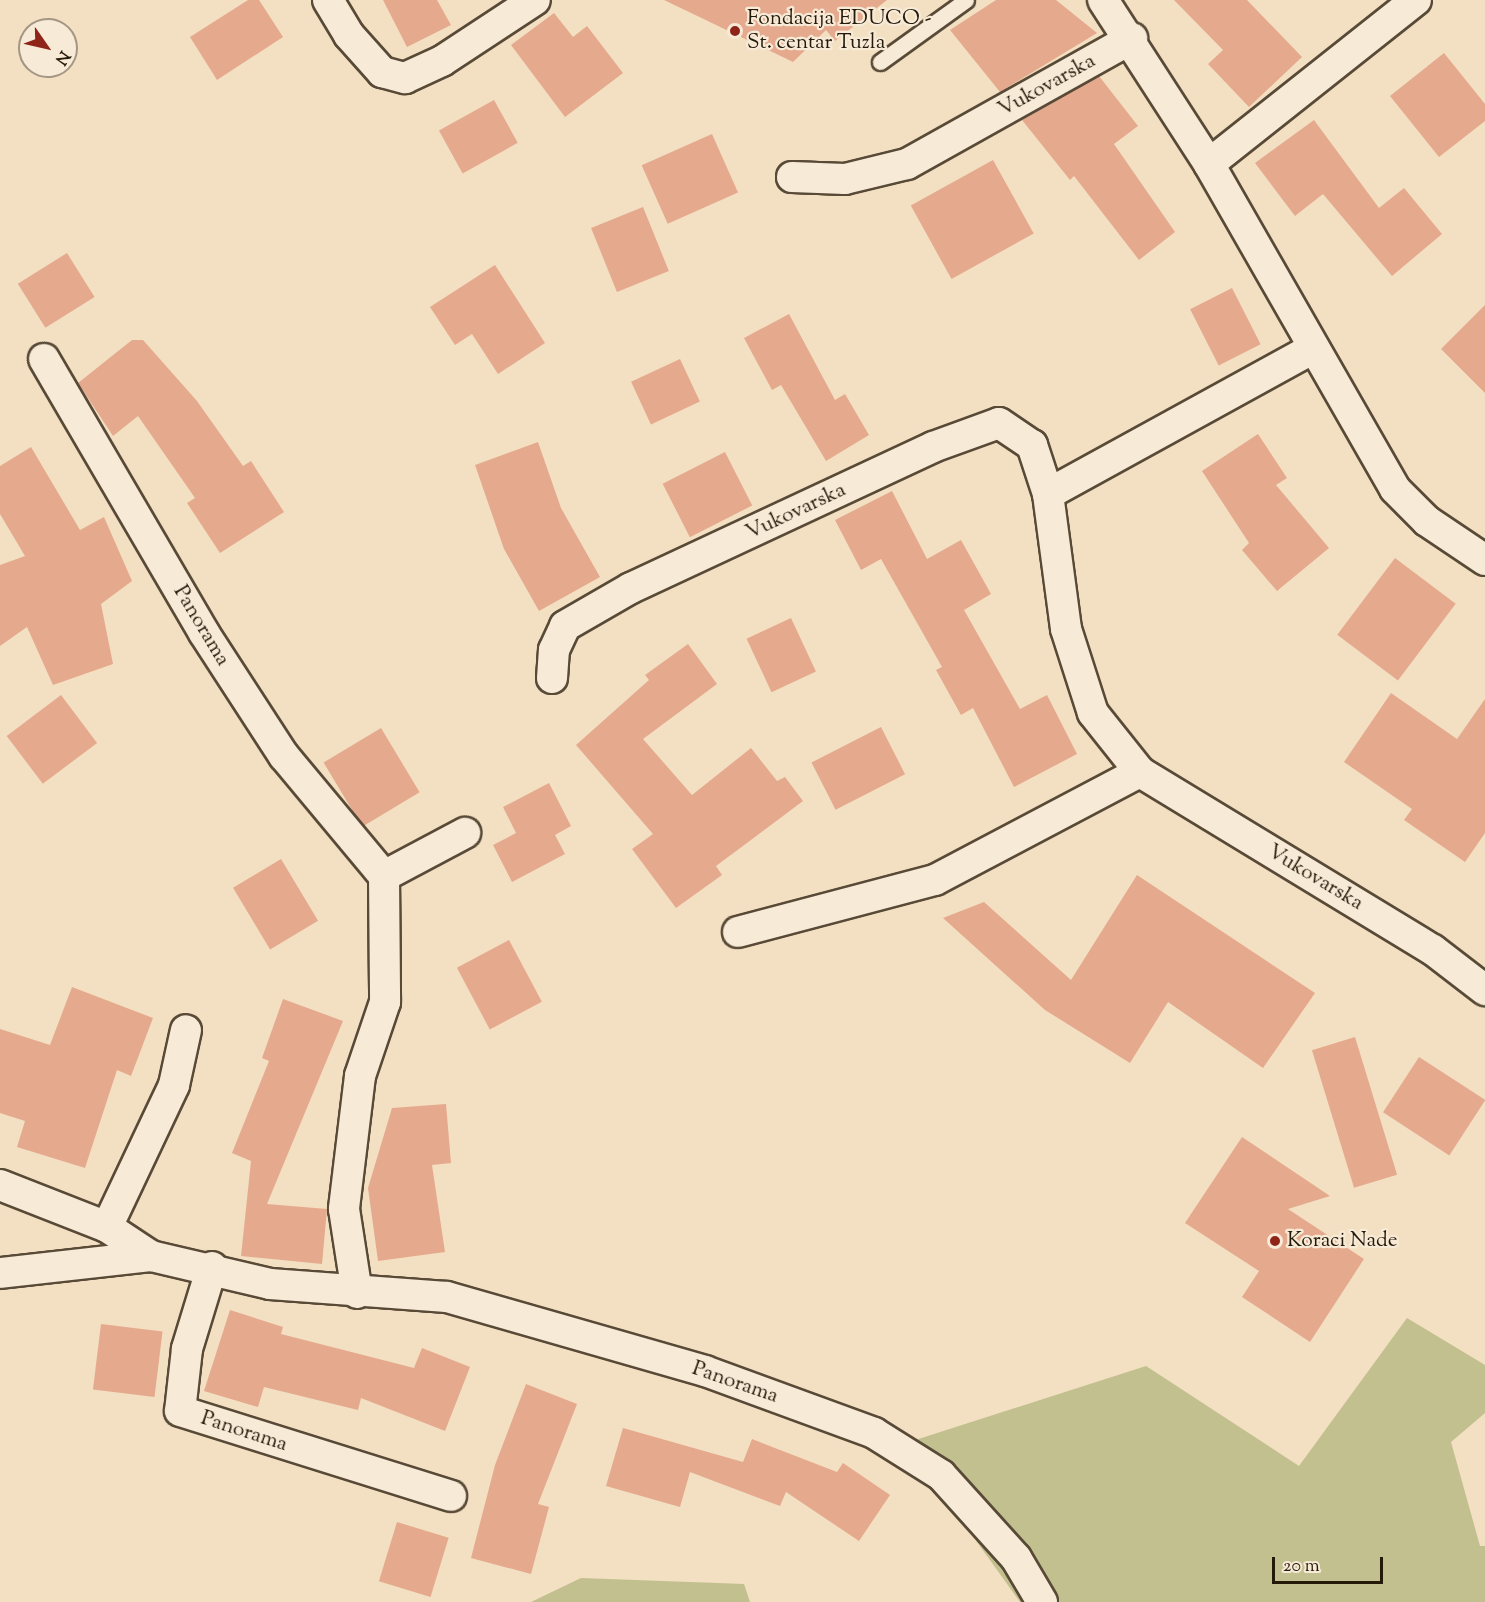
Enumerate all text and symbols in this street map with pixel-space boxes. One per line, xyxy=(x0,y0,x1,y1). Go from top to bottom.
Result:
place label: Fondacija EDUCO - St. centar Tuzla xyxy=(747,6,932,56)
north arrow xyxy=(18,18,78,78)
marker: Fondacija EDUCO - St. centar Tuzla xyxy=(728,24,742,38)
text: N xyxy=(49,45,75,69)
street label: Vukovarska xyxy=(994,49,1100,123)
street label: Vukovarska xyxy=(742,478,850,546)
street label: Panorama xyxy=(167,581,235,671)
street label: Vukovarska xyxy=(1263,840,1367,916)
place label: Koraci Nade xyxy=(1287,1228,1397,1254)
marker: Koraci Nade xyxy=(1268,1234,1282,1248)
street label: Panorama xyxy=(689,1357,781,1409)
street label: Panorama xyxy=(198,1406,290,1458)
scale bar xyxy=(1275,1545,1386,1583)
text: 20 m xyxy=(1283,1554,1320,1580)

